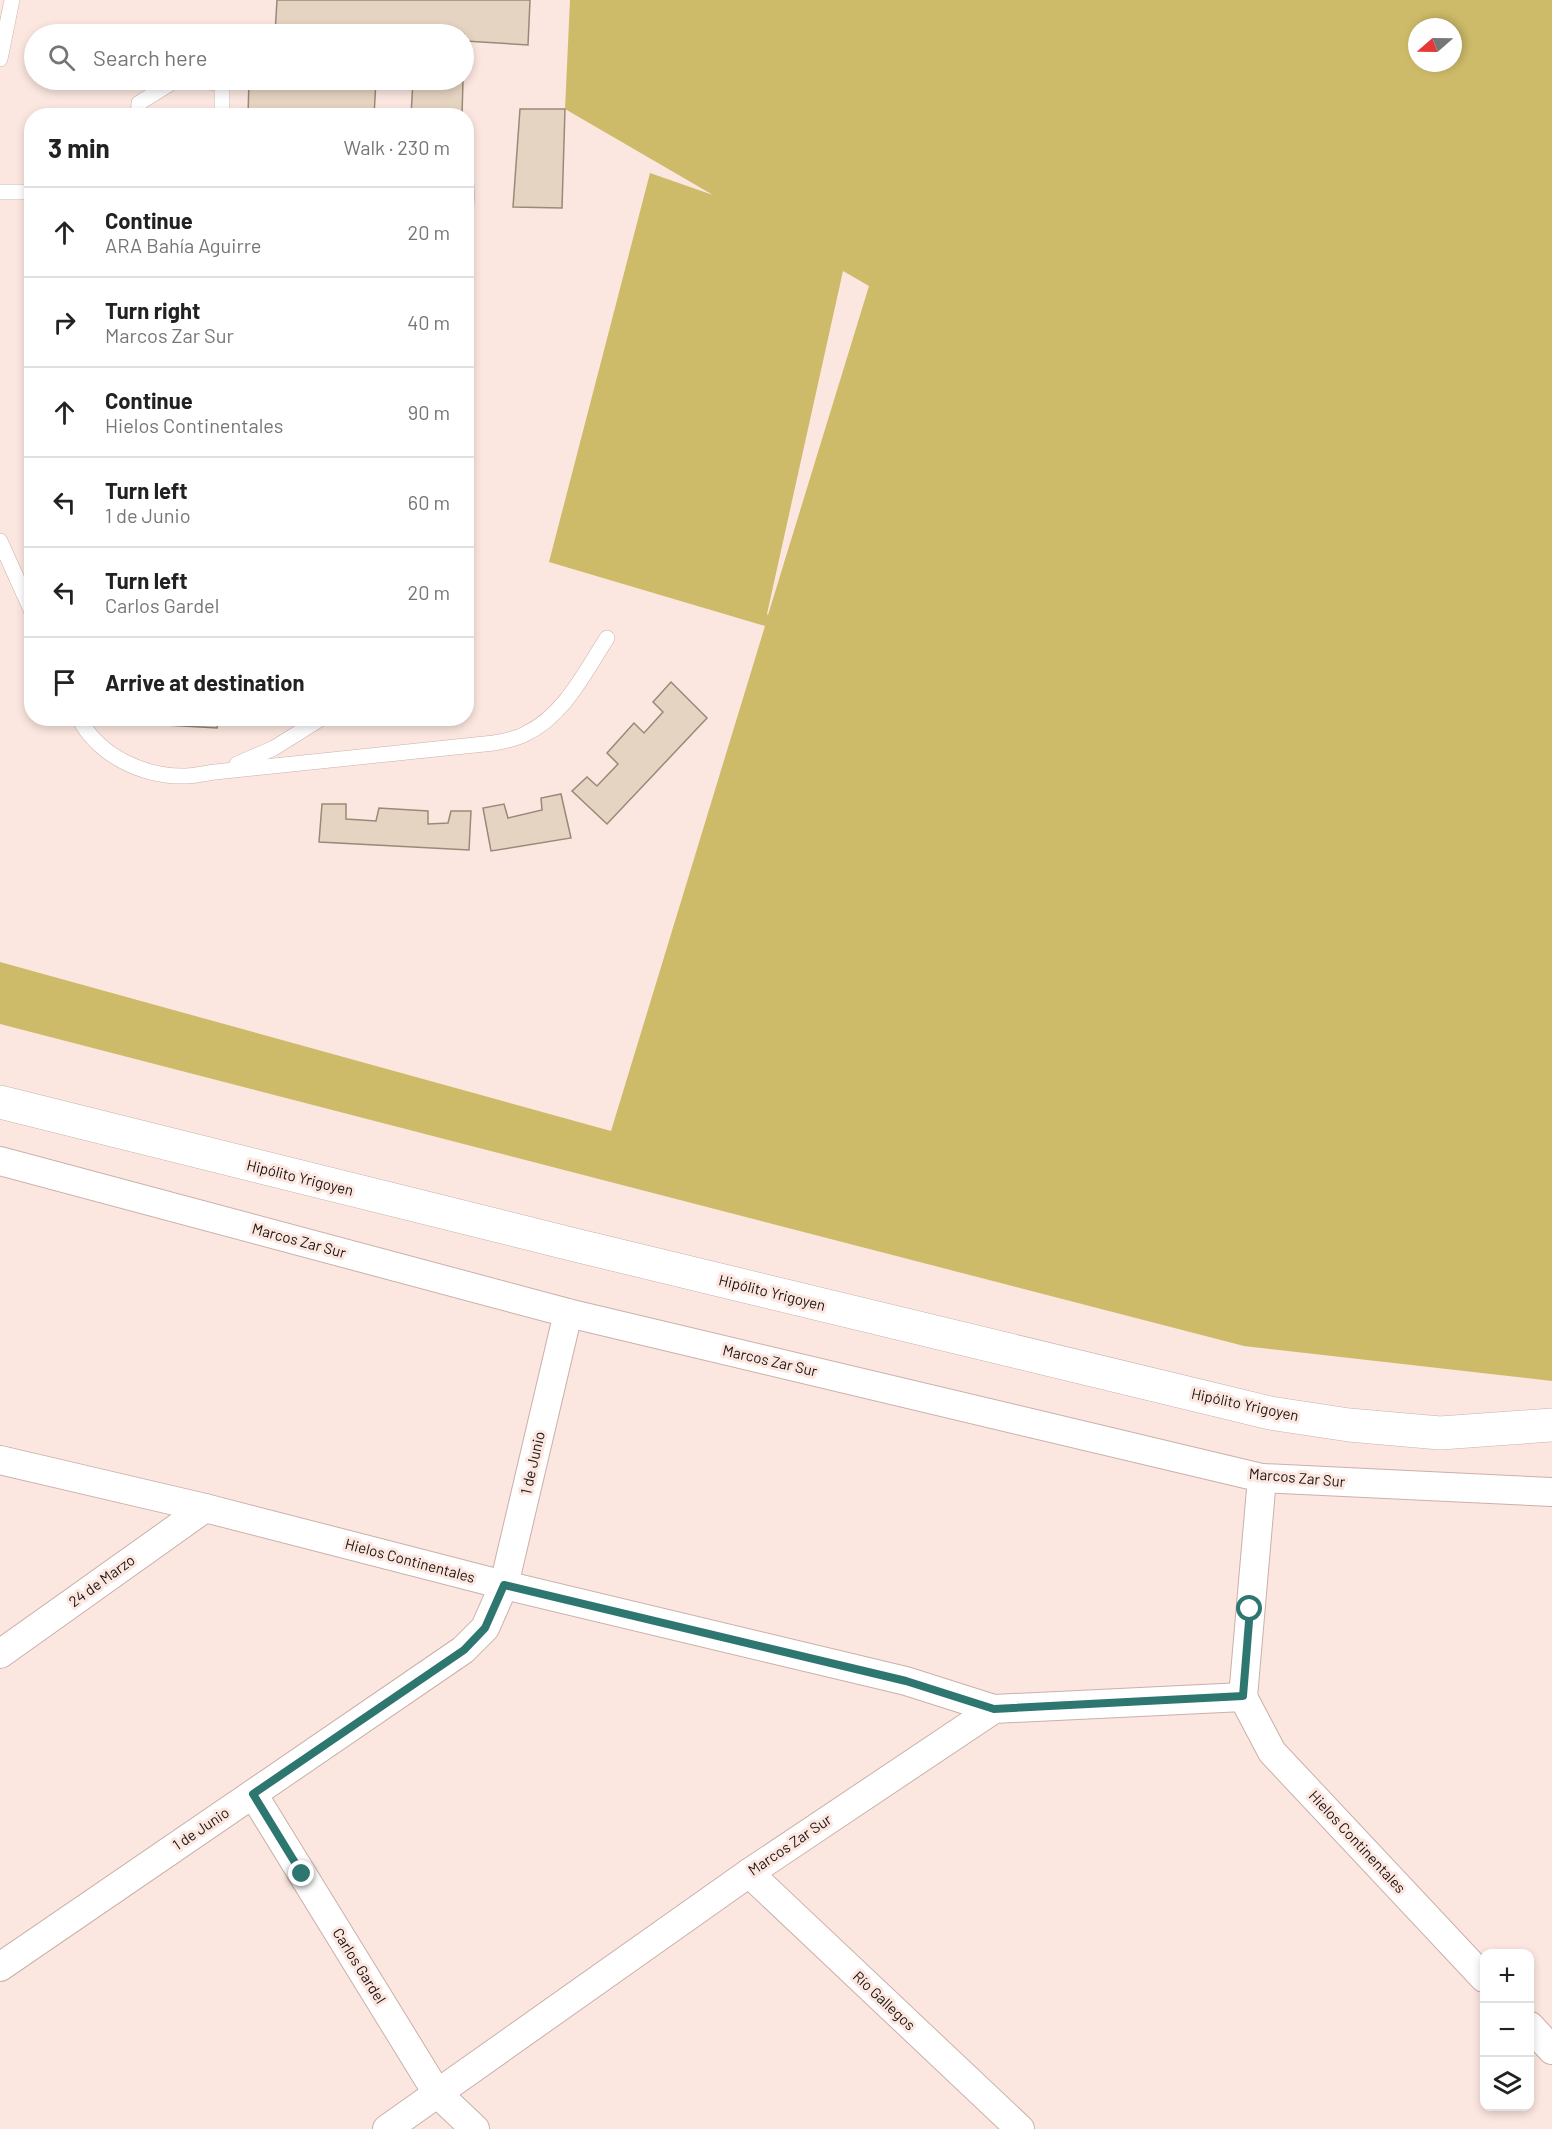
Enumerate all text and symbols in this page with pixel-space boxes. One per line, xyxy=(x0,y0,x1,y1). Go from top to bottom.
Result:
north arrow xyxy=(1408,18,1462,72)
search box xyxy=(24,24,474,90)
icon: search xyxy=(45,41,78,74)
text: Search here xyxy=(93,44,207,70)
text: 3 min xyxy=(48,132,110,163)
text: Walk · 230 m xyxy=(344,135,450,159)
text: Continue xyxy=(105,207,193,233)
icon: ahead xyxy=(48,216,81,249)
text: 20 m xyxy=(407,220,450,244)
text: ARA Bahía Aguirre xyxy=(105,233,262,257)
text: Turn right xyxy=(105,297,200,323)
icon: right xyxy=(48,306,81,339)
text: 40 m xyxy=(407,310,450,334)
text: Marcos Zar Sur xyxy=(105,323,234,347)
text: Continue xyxy=(105,387,193,413)
icon: ahead xyxy=(48,396,81,429)
text: 90 m xyxy=(408,400,450,424)
text: Hielos Continentales xyxy=(105,413,283,437)
text: Turn left xyxy=(105,477,188,503)
icon: left xyxy=(48,486,81,519)
text: 60 m xyxy=(408,490,450,514)
text: 1 de Junio xyxy=(105,503,191,527)
text: Turn left xyxy=(105,567,188,593)
icon: left xyxy=(48,576,81,609)
text: 20 m xyxy=(407,580,450,604)
text: Carlos Gardel xyxy=(105,593,219,617)
icon: arrive xyxy=(48,666,81,699)
text: Arrive at destination xyxy=(105,669,304,695)
street label: Hipólito Yrigoyen xyxy=(245,1155,355,1199)
street label: Marcos Zar Sur xyxy=(250,1219,349,1261)
street label: Hipólito Yrigoyen xyxy=(717,1270,827,1314)
street label: Marcos Zar Sur xyxy=(721,1340,820,1380)
street label: Hipólito Yrigoyen xyxy=(1190,1384,1301,1424)
street label: 1 de Junio xyxy=(516,1429,548,1496)
street label: Marcos Zar Sur xyxy=(1248,1464,1346,1490)
street label: Hielos Continentales xyxy=(343,1534,477,1586)
street label: 24 de Marzo xyxy=(65,1550,138,1610)
route start xyxy=(1236,1595,1262,1621)
street label: Hielos Continentales xyxy=(1306,1786,1410,1896)
street label: 1 de Junio xyxy=(169,1803,232,1854)
street label: Marcos Zar Sur xyxy=(744,1809,835,1879)
route end xyxy=(288,1860,314,1886)
street label: Carlos Gardel xyxy=(329,1924,390,2007)
map controls xyxy=(1480,1949,1534,2111)
button: + xyxy=(1480,1949,1534,2003)
street label: Río Gallegos xyxy=(850,1967,920,2034)
button: − xyxy=(1480,2003,1534,2057)
button: layers xyxy=(1480,2057,1534,2111)

